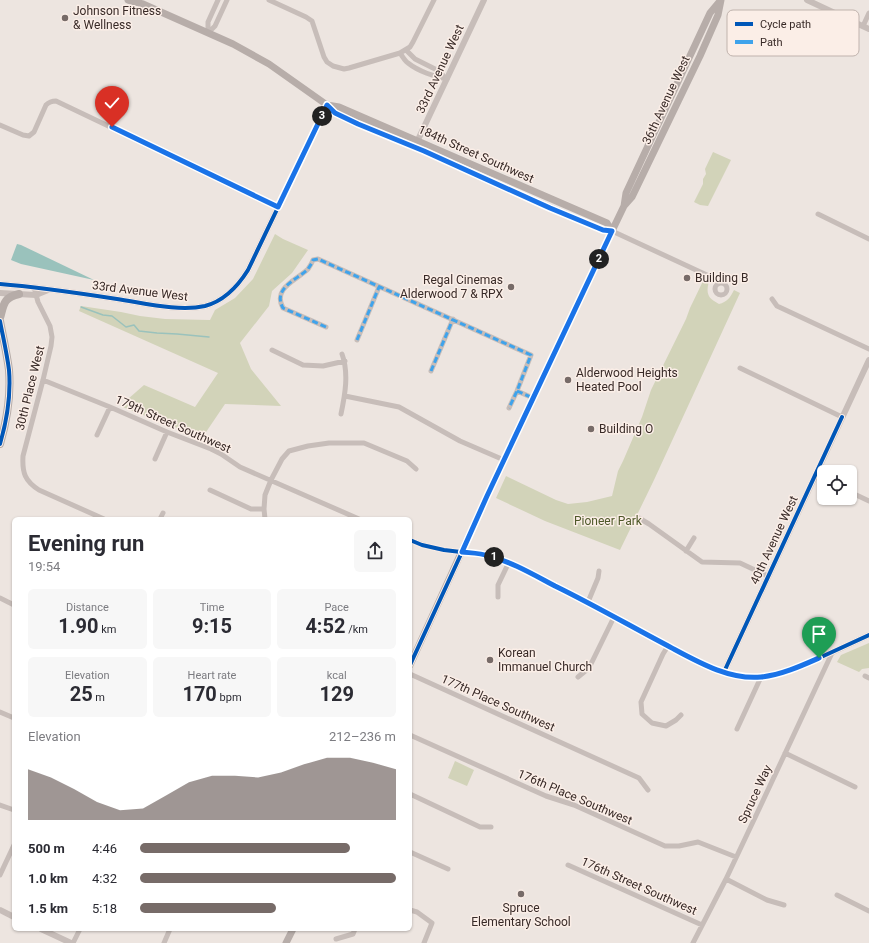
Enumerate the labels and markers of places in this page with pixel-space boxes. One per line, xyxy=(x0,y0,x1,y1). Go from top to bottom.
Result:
place label: Johnson Fitness & Wellness xyxy=(73,4,161,32)
marker: Johnson Fitness & Wellness xyxy=(60,13,70,23)
pin xyxy=(95,86,129,127)
pin: 3 xyxy=(312,106,332,126)
pin: 2 xyxy=(589,249,609,269)
place label: Building B xyxy=(695,271,748,285)
place label: Regal Cinemas Alderwood 7 & RPX xyxy=(400,273,503,301)
marker: Building B xyxy=(682,273,692,283)
marker: Regal Cinemas Alderwood 7 & RPX xyxy=(506,282,516,292)
place label: Alderwood Heights Heated Pool xyxy=(576,366,678,394)
marker: Alderwood Heights Heated Pool xyxy=(563,375,573,385)
place label: Building O xyxy=(599,422,653,436)
marker: Building O xyxy=(586,424,596,434)
pin: 1 xyxy=(484,547,504,567)
pin xyxy=(802,617,836,658)
place label: Korean Immanuel Church xyxy=(498,646,592,674)
marker: Korean Immanuel Church xyxy=(485,655,495,665)
marker: Spruce Elementary School xyxy=(516,889,526,899)
place label: Spruce Elementary School xyxy=(471,901,571,929)

